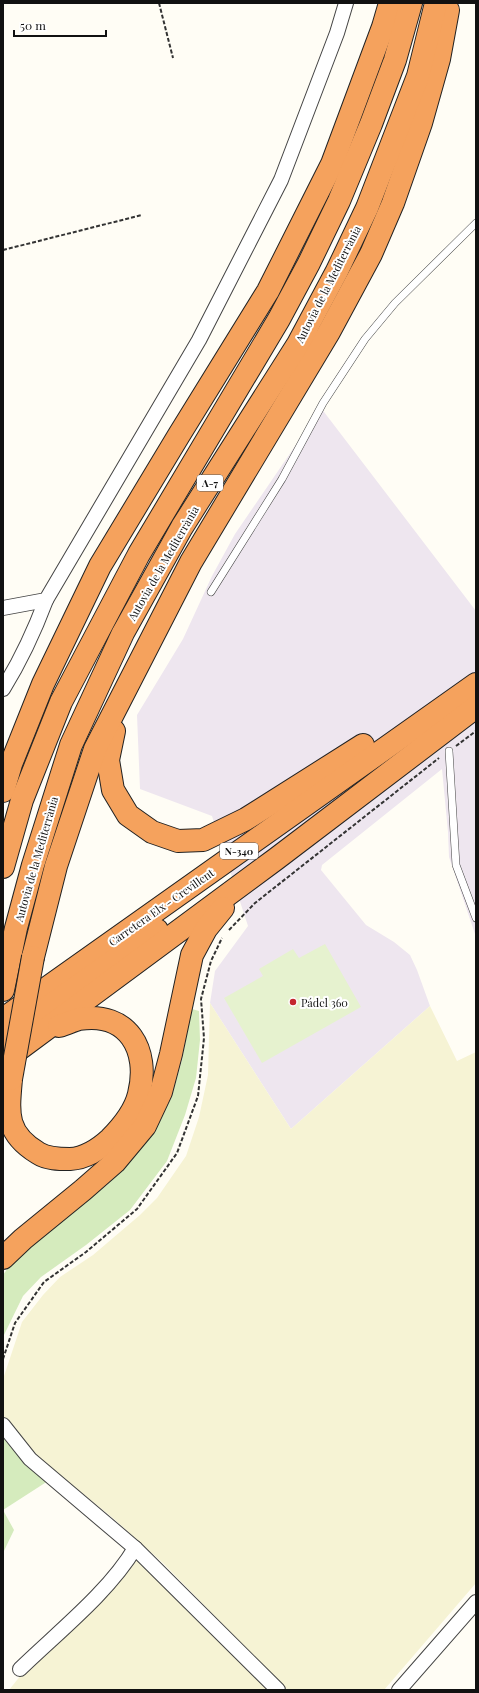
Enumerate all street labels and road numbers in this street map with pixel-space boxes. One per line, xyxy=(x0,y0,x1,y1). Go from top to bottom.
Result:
street label: Autovia de la Mediterrània xyxy=(291,222,364,346)
road number: A-7 xyxy=(197,475,223,491)
street label: Autovia de la Mediterrània xyxy=(124,503,202,624)
street label: Autovia de la Mediterrània xyxy=(11,794,61,924)
road number: N-340 xyxy=(220,843,258,859)
street label: Carretera Elx - Crevillent xyxy=(105,865,217,949)

